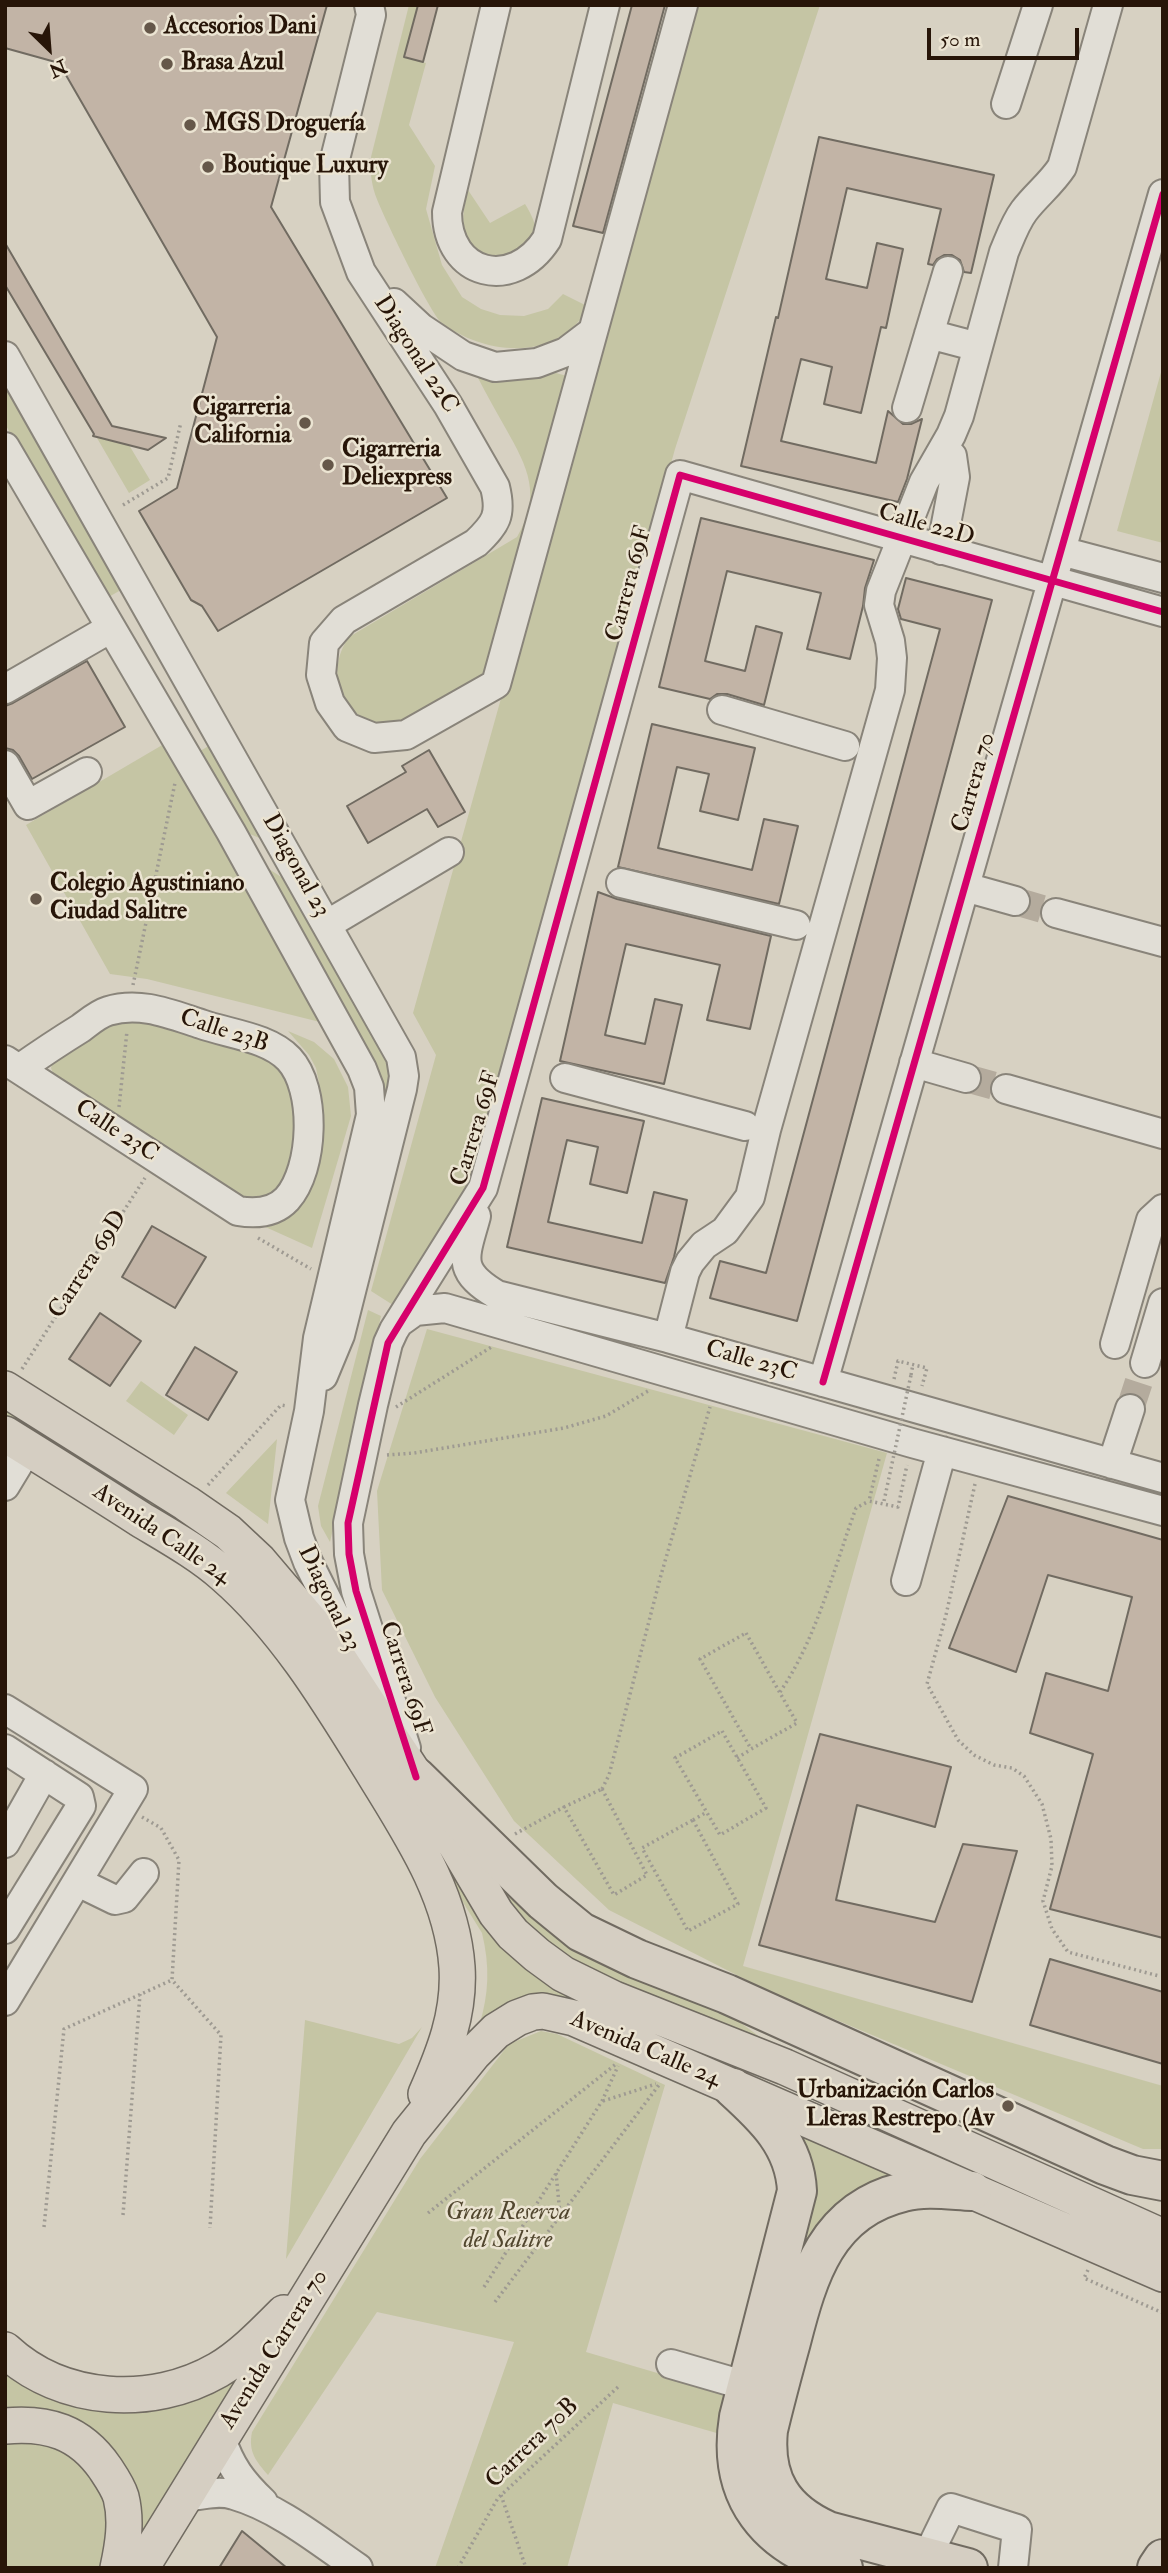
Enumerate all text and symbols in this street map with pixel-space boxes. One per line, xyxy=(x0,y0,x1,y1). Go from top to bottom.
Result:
north arrow xyxy=(14,14,84,84)
place label: Accesorios Dani xyxy=(164,14,317,42)
scale bar xyxy=(930,14,1082,58)
marker: Accesorios Dani xyxy=(142,20,158,36)
text: 50 m xyxy=(940,26,981,53)
place label: Brasa Azul xyxy=(181,50,284,78)
text: N xyxy=(45,54,71,83)
marker: Brasa Azul xyxy=(159,56,175,72)
place label: MGS Droguería xyxy=(204,111,365,139)
marker: MGS Droguería xyxy=(182,117,198,133)
place label: Boutique Luxury xyxy=(222,153,388,181)
marker: Boutique Luxury xyxy=(200,159,216,175)
street label: Diagonal 22C xyxy=(366,291,464,419)
place label: Cigarreria California xyxy=(193,395,291,451)
marker: Cigarreria California xyxy=(297,415,313,431)
place label: Cigarreria Deliexpress xyxy=(342,437,452,493)
marker: Cigarreria Deliexpress xyxy=(320,457,336,473)
street label: Calle 22D xyxy=(875,499,977,553)
street label: Carrera 69F xyxy=(601,523,659,645)
street label: Carrera 70 xyxy=(947,730,1003,836)
street label: Diagonal 23 xyxy=(255,809,335,923)
place label: Colegio Agustiniano Ciudad Salitre xyxy=(50,871,244,927)
marker: Colegio Agustiniano Ciudad Salitre xyxy=(28,891,44,907)
street label: Calle 23B xyxy=(176,1004,272,1060)
street label: Carrera 69F xyxy=(446,1068,508,1190)
street label: Calle 23C xyxy=(69,1094,163,1170)
street label: Carrera 69D xyxy=(43,1206,135,1324)
street label: Calle 23C xyxy=(702,1335,800,1389)
street label: Avenida Calle 24 xyxy=(87,1478,235,1592)
street label: Diagonal 23 xyxy=(290,1541,366,1657)
street label: Carrera 69F xyxy=(372,1618,436,1740)
street label: Avenida Calle 24 xyxy=(566,2005,724,2095)
place label: Urbanización Carlos Lleras Restrepo (Av xyxy=(797,2078,994,2134)
marker: Urbanización Carlos Lleras Restrepo (Av xyxy=(1000,2098,1016,2114)
park label: Gran Reserva del Salitre xyxy=(446,2200,570,2256)
street label: Avenida Carrera 70 xyxy=(214,2265,336,2435)
street label: Carrera 70B xyxy=(481,2393,585,2495)

